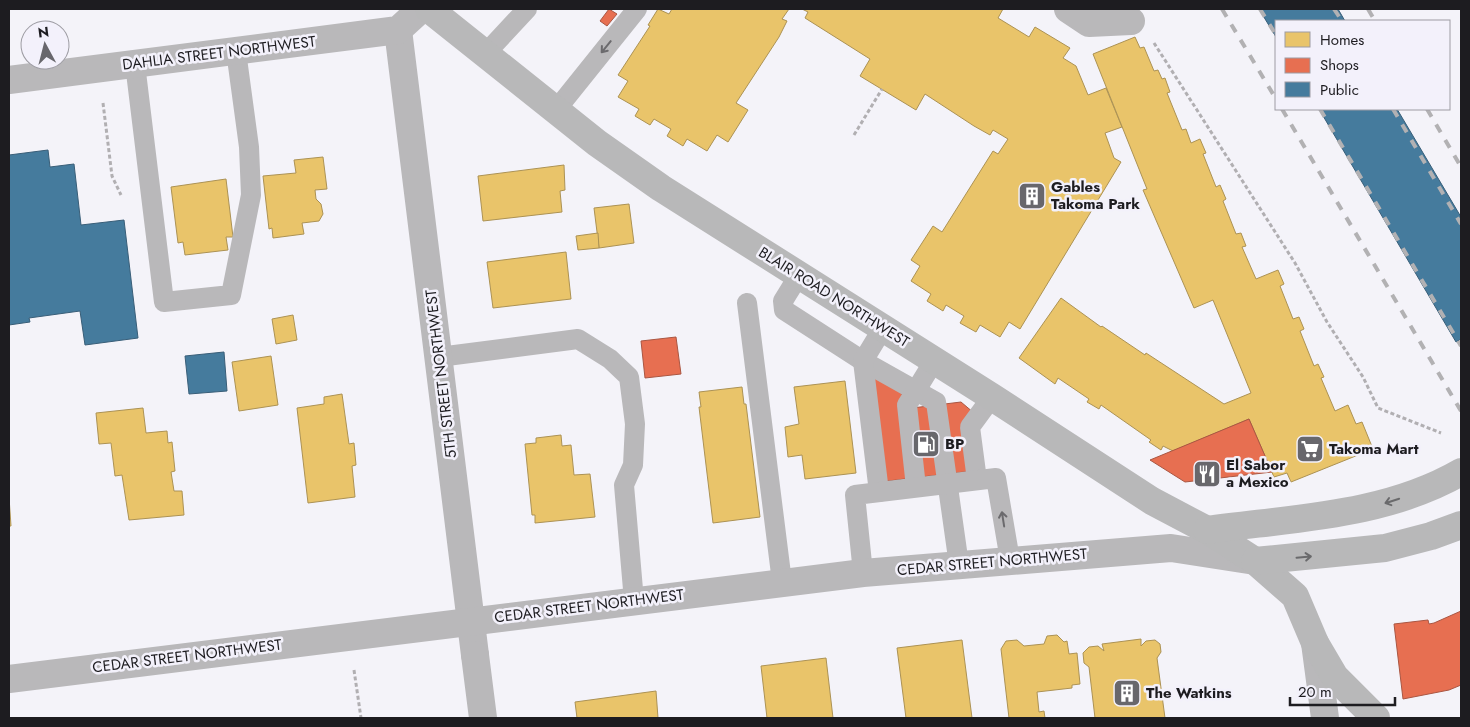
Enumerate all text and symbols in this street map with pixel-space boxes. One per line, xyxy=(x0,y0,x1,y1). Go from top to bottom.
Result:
north arrow xyxy=(20,20,70,70)
legend xyxy=(1275,20,1450,110)
text: N xyxy=(37,21,50,43)
text: Homes xyxy=(1320,29,1364,51)
street label: DAHLIA STREET NORTHWEST xyxy=(121,30,317,76)
one-way arrow xyxy=(600,40,611,53)
text: Shops xyxy=(1320,54,1359,76)
text: Public xyxy=(1320,79,1359,101)
place label: Gables Takoma Park xyxy=(1051,176,1140,215)
building icon: Gables Takoma Park xyxy=(1017,181,1047,211)
street label: BLAIR ROAD NORTHWEST xyxy=(754,241,914,353)
street label: 5TH STREET NORTHWEST xyxy=(420,288,462,460)
fuel station icon: BP xyxy=(911,429,941,459)
place label: BP xyxy=(945,433,964,455)
supermarket icon: Takoma Mart xyxy=(1295,434,1325,464)
place label: Takoma Mart xyxy=(1329,438,1419,460)
place label: El Sabor a Mexico xyxy=(1226,454,1289,493)
restaurant icon: El Sabor a Mexico xyxy=(1192,459,1222,489)
one-way arrow xyxy=(1385,497,1401,507)
one-way arrow xyxy=(998,512,1008,528)
street label: CEDAR STREET NORTHWEST xyxy=(896,543,1088,581)
one-way arrow xyxy=(1296,552,1312,561)
street label: CEDAR STREET NORTHWEST xyxy=(493,583,685,629)
street label: CEDAR STREET NORTHWEST xyxy=(91,633,283,679)
scale bar xyxy=(1290,674,1395,706)
building icon: The Watkins xyxy=(1112,678,1142,708)
text: 20 m xyxy=(1298,681,1332,703)
place label: The Watkins xyxy=(1146,682,1232,704)

